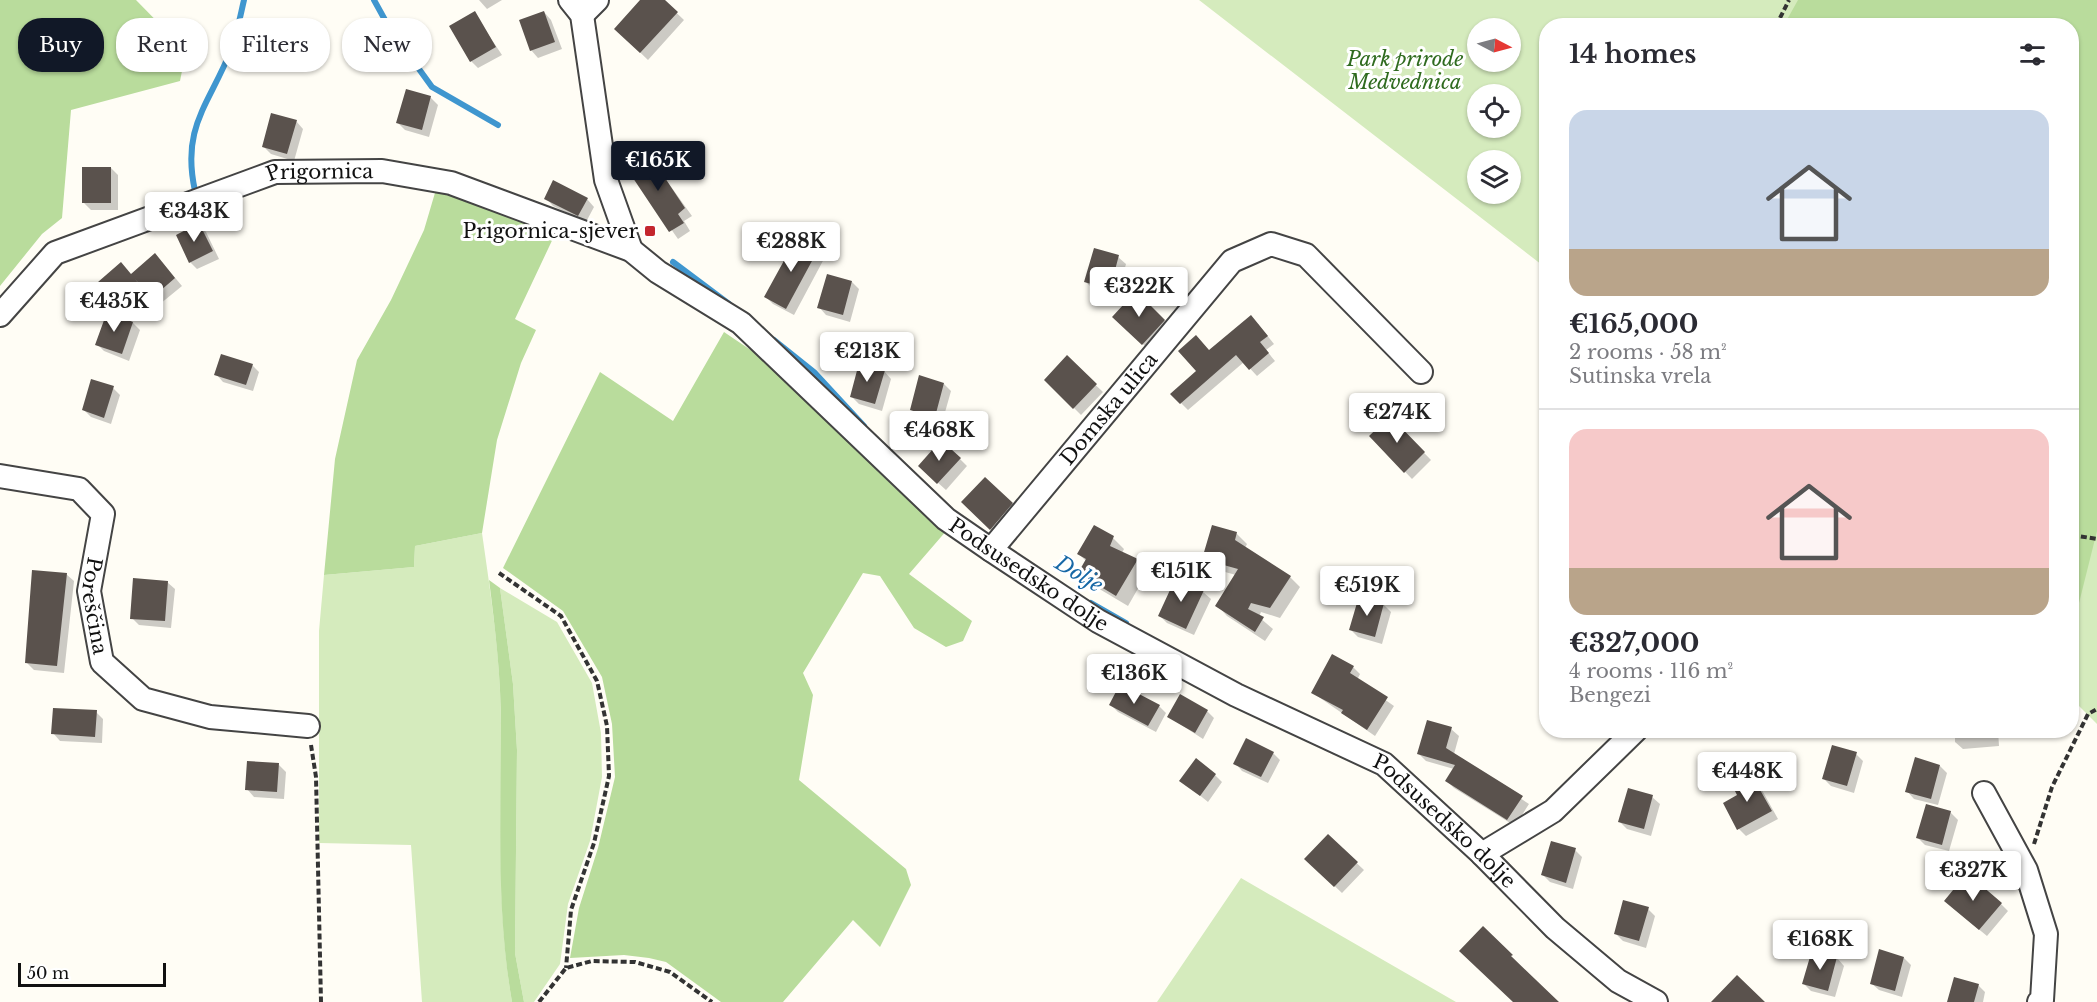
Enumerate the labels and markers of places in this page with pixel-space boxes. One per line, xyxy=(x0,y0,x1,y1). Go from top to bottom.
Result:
pin: €165K xyxy=(616,141,700,192)
pin: €343K xyxy=(152,192,236,243)
place label: Prigornica-sjever xyxy=(463,219,638,243)
pin: €288K xyxy=(749,222,833,273)
marker: Prigornica-sjever xyxy=(643,224,657,238)
pin: €322K xyxy=(1097,267,1181,318)
pin: €435K xyxy=(72,282,156,333)
pin: €213K xyxy=(825,332,909,383)
pin: €274K xyxy=(1355,393,1439,444)
pin: €468K xyxy=(897,411,981,462)
pin: €151K xyxy=(1139,552,1223,603)
pin: €519K xyxy=(1325,566,1409,617)
pin: €136K xyxy=(1092,654,1176,705)
pin: €448K xyxy=(1705,752,1789,803)
pin: €327K xyxy=(1931,851,2015,902)
pin: €168K xyxy=(1778,920,1862,971)

